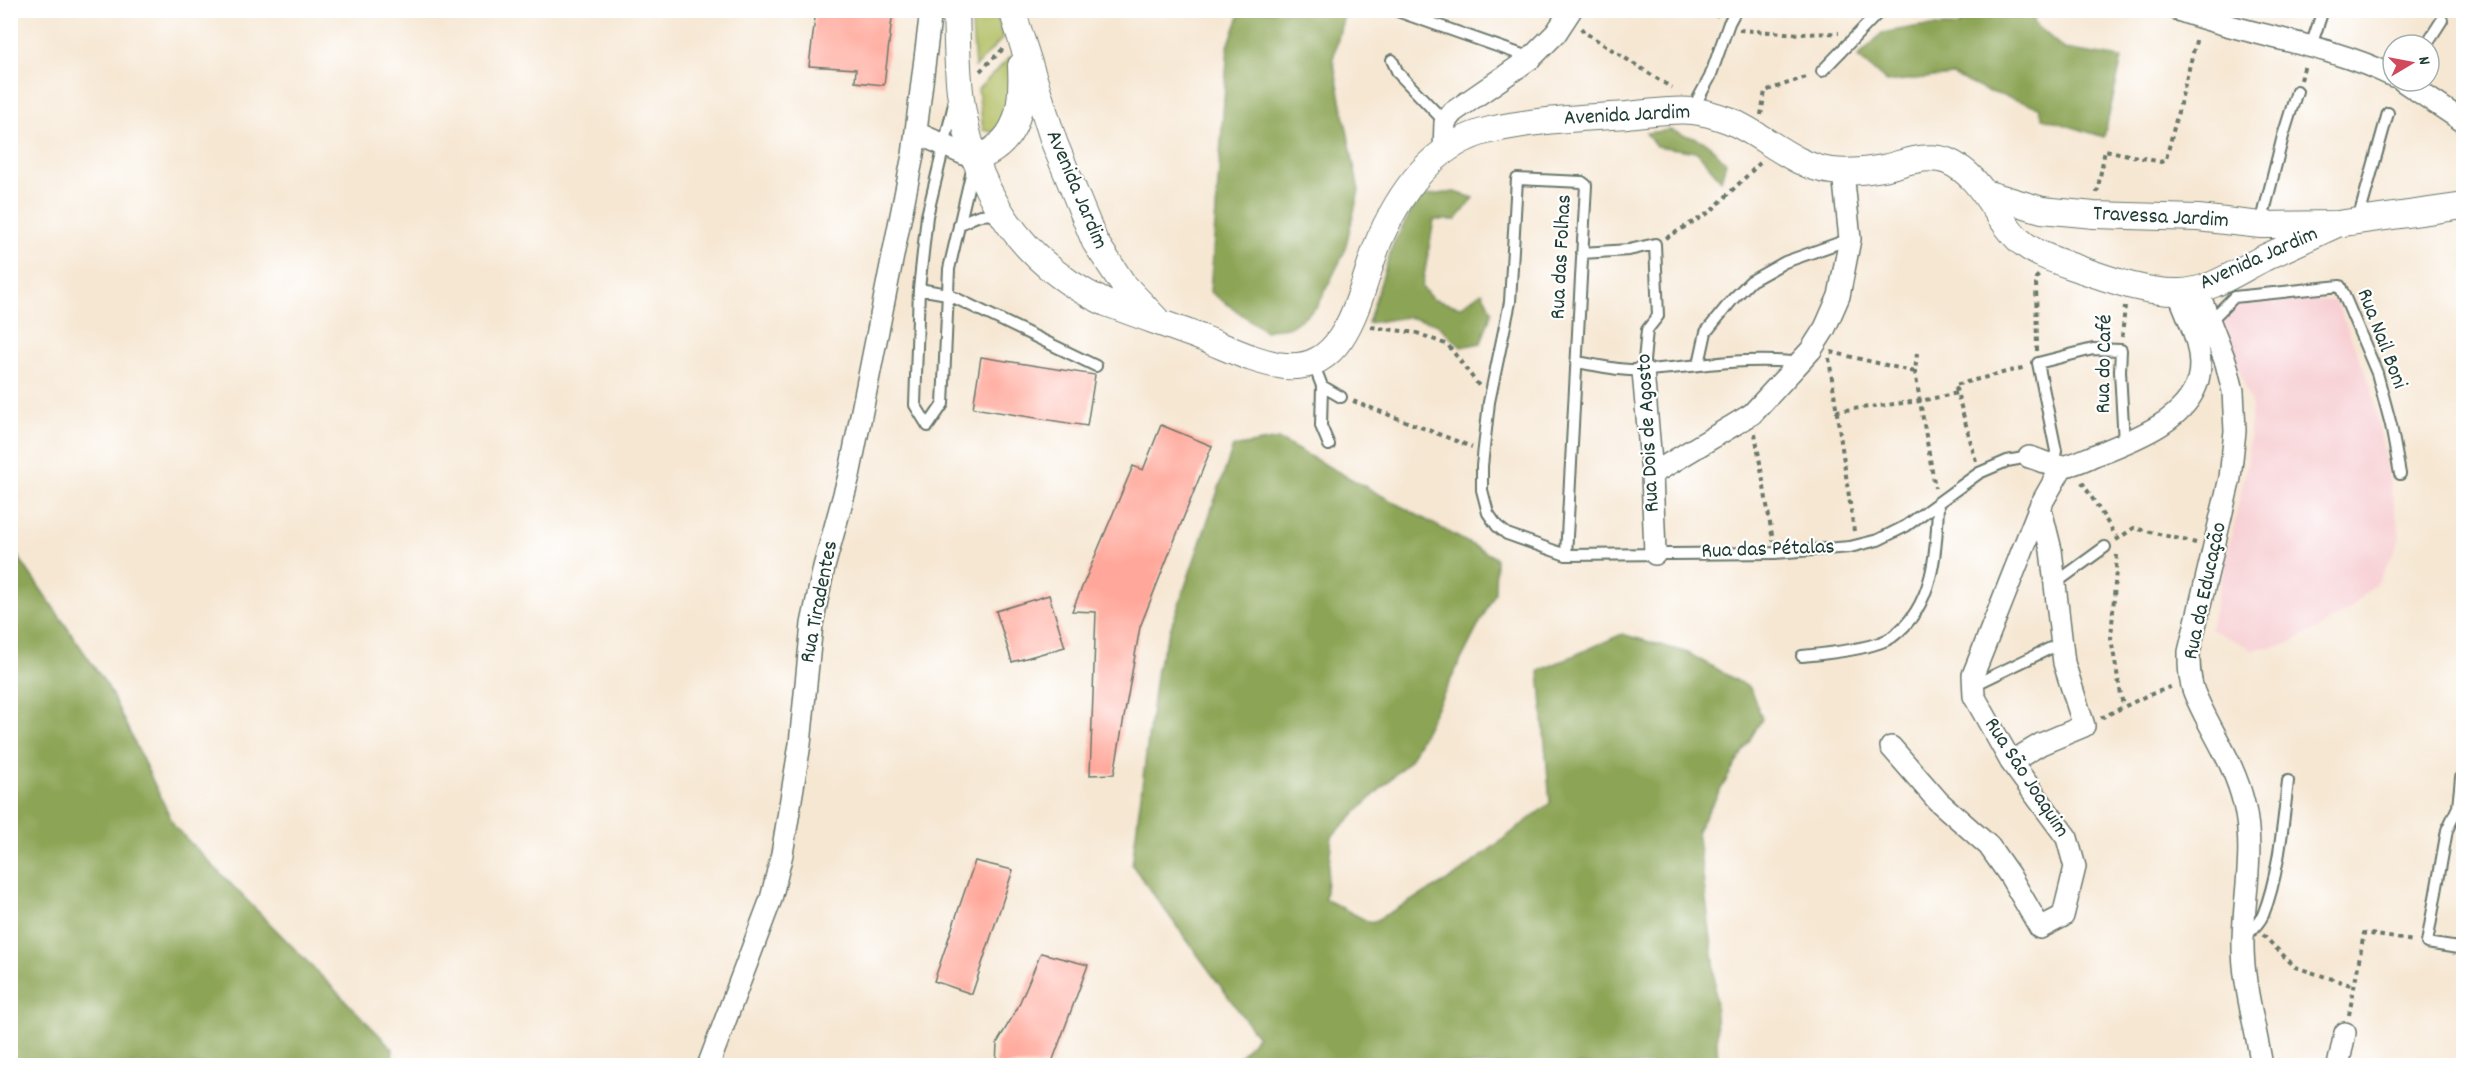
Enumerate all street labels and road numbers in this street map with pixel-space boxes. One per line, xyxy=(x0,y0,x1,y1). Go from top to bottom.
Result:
street label: Avenida Jardim xyxy=(1563,97,1691,135)
street label: Avenida Jardim xyxy=(1037,126,1115,254)
street label: Rua das Folhas xyxy=(1543,194,1581,320)
street label: Travessa Jardim xyxy=(2092,199,2230,237)
street label: Avenida Jardim xyxy=(2195,219,2323,299)
street label: Rua Nail Boni xyxy=(2348,284,2414,394)
street label: Rua do Café xyxy=(2089,314,2121,414)
street label: Rua Dois de Agosto xyxy=(1629,353,1669,513)
street label: Rua da Educação xyxy=(2176,519,2236,663)
street label: Rua das Pétalas xyxy=(1701,532,1835,568)
street label: Rua Tiradentes xyxy=(793,538,847,666)
street label: Rua São Joaquim xyxy=(1976,712,2076,844)

